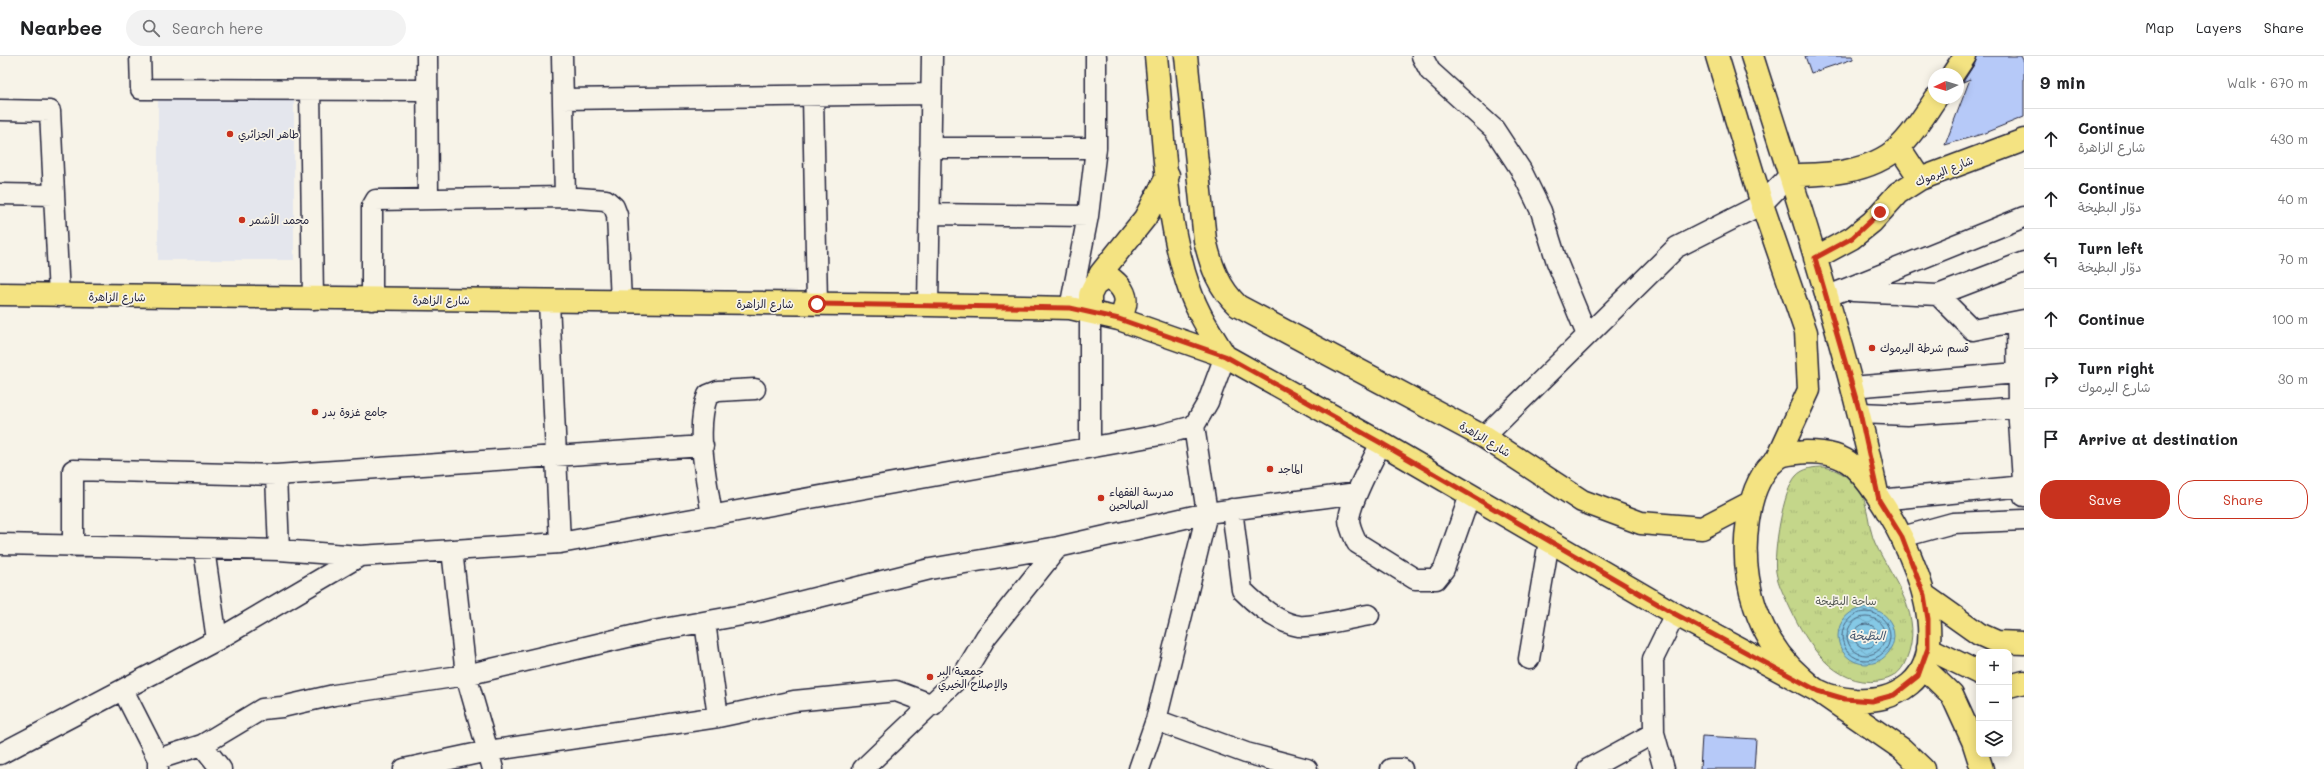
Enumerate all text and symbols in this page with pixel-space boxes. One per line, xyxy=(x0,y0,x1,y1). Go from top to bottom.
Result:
search box xyxy=(126,10,406,46)
text: Nearbee xyxy=(20,15,102,40)
icon: search xyxy=(140,17,162,39)
text: Search here xyxy=(172,18,263,38)
text: Map xyxy=(2145,18,2174,37)
text: Layers xyxy=(2196,18,2242,37)
text: Share xyxy=(2264,18,2304,37)
north arrow xyxy=(1928,68,1964,104)
text: 9 min xyxy=(2040,71,2085,93)
text: Walk · 670 m xyxy=(2227,74,2308,91)
text: Continue xyxy=(2078,118,2145,138)
place label: طاهر الجزائري xyxy=(238,126,299,143)
icon: ahead xyxy=(2040,128,2062,150)
marker: طاهر الجزائري xyxy=(225,129,235,139)
text: 430 m xyxy=(2270,130,2308,147)
text: شارع الزاهرة xyxy=(2078,138,2145,155)
street label: شارع اليرموك xyxy=(1913,152,1976,191)
text: Continue xyxy=(2078,178,2145,198)
icon: ahead xyxy=(2040,188,2062,210)
text: 40 m xyxy=(2278,190,2308,207)
text: دوّار البطيخة xyxy=(2078,198,2142,215)
route end xyxy=(1871,203,1889,221)
place label: محمد الأشمر xyxy=(249,212,309,227)
marker: محمد الأشمر xyxy=(237,215,247,225)
text: Turn left xyxy=(2078,238,2143,258)
icon: left xyxy=(2040,248,2062,270)
text: 70 m xyxy=(2278,250,2308,267)
text: دوّار البطيخة xyxy=(2078,258,2142,275)
street label: شارع الزاهرة xyxy=(88,289,146,306)
street label: شارع الزاهرة xyxy=(412,292,470,309)
route start xyxy=(808,295,826,313)
street label: شارع الزاهرة xyxy=(736,296,794,313)
icon: ahead xyxy=(2040,308,2062,330)
text: Continue xyxy=(2078,309,2145,329)
text: 100 m xyxy=(2272,310,2308,327)
place label: قسم شرطة اليرموك xyxy=(1880,340,1969,357)
marker: قسم شرطة اليرموك xyxy=(1867,343,1877,353)
text: Turn right xyxy=(2078,358,2155,378)
icon: right xyxy=(2040,368,2062,390)
text: 30 m xyxy=(2278,370,2308,387)
text: شارع اليرموك xyxy=(2078,378,2150,395)
place label: جامع غزوة بدر xyxy=(322,404,388,421)
marker: جامع غزوة بدر xyxy=(310,407,320,417)
street label: شارع الزاهرة xyxy=(1456,417,1514,461)
icon: arrive xyxy=(2040,428,2062,450)
text: Arrive at destination xyxy=(2078,429,2238,449)
place label: الماجد xyxy=(1278,461,1303,476)
marker: الماجد xyxy=(1265,464,1275,474)
button: Save xyxy=(2040,480,2170,519)
button: Share xyxy=(2178,480,2308,519)
place label: مدرسة الفقهاء الصالحين xyxy=(1109,484,1174,512)
marker: مدرسة الفقهاء الصالحين xyxy=(1096,493,1106,503)
park label: ساحة البطّيخة xyxy=(1816,593,1877,609)
water label: البطّيخة xyxy=(1849,627,1887,644)
map controls xyxy=(1976,649,2012,757)
button: + xyxy=(1976,649,2012,685)
place label: جمعية البر والإصلاح الخيري xyxy=(937,663,1008,693)
marker: جمعية البر والإصلاح الخيري xyxy=(925,672,935,682)
button: − xyxy=(1976,685,2012,721)
button: layers xyxy=(1976,721,2012,757)

